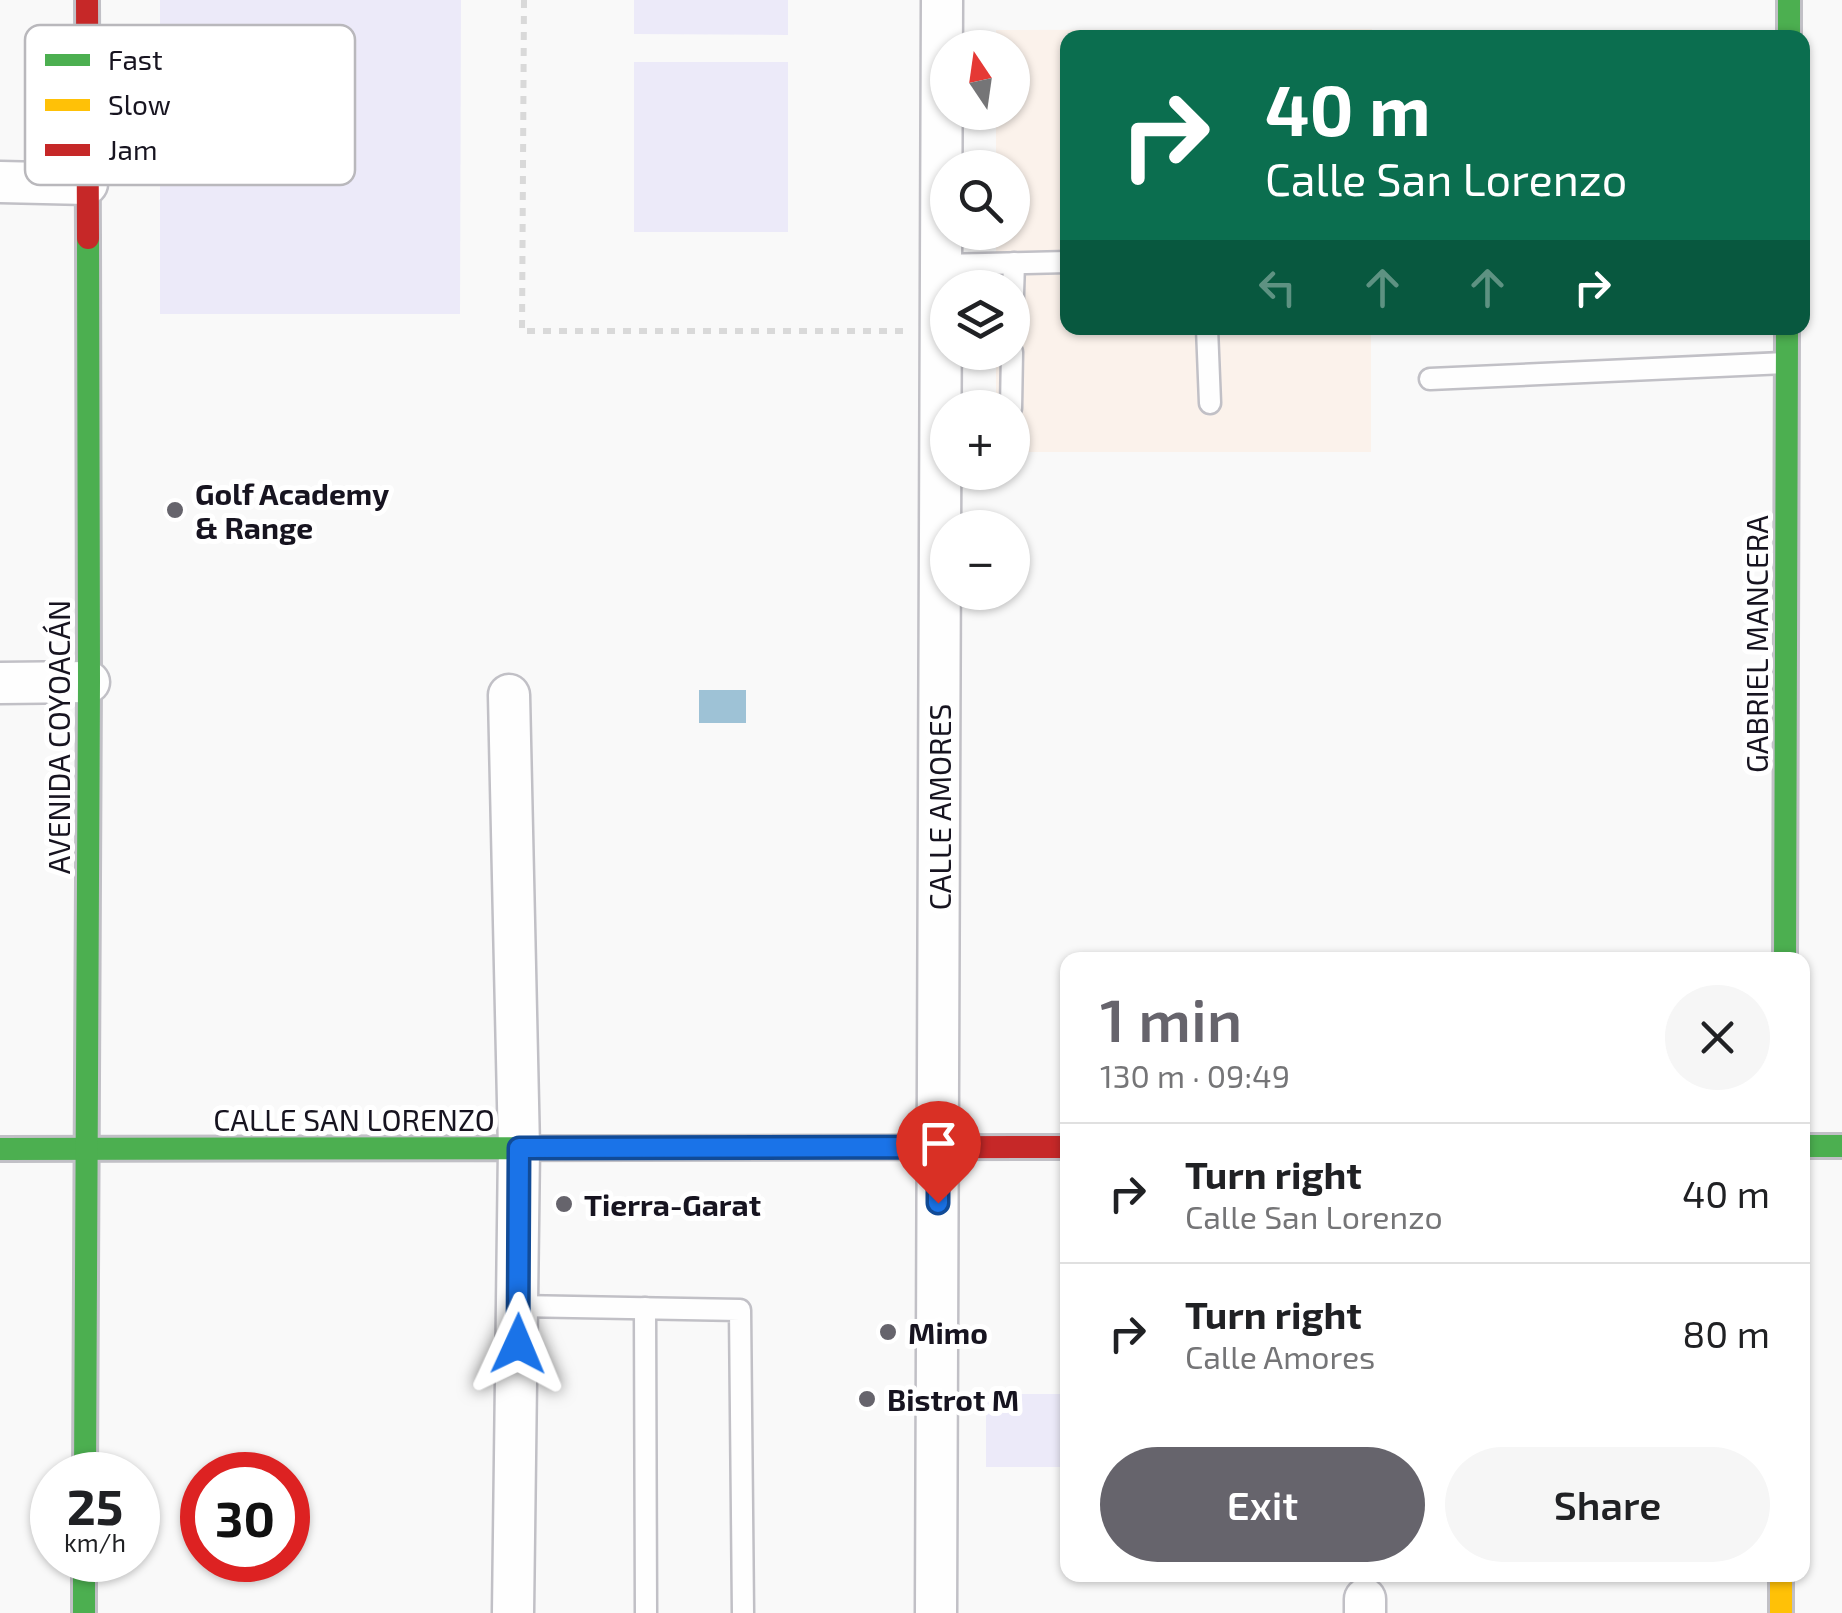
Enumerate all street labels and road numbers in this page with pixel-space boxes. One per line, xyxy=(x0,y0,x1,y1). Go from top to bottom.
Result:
street label: GABRIEL MANCERA xyxy=(1738,515,1774,773)
street label: AVENIDA COYOACÁN xyxy=(40,600,76,874)
street label: CALLE AMORES xyxy=(921,704,957,910)
street label: CALLE SAN LORENZO xyxy=(213,1101,495,1137)

